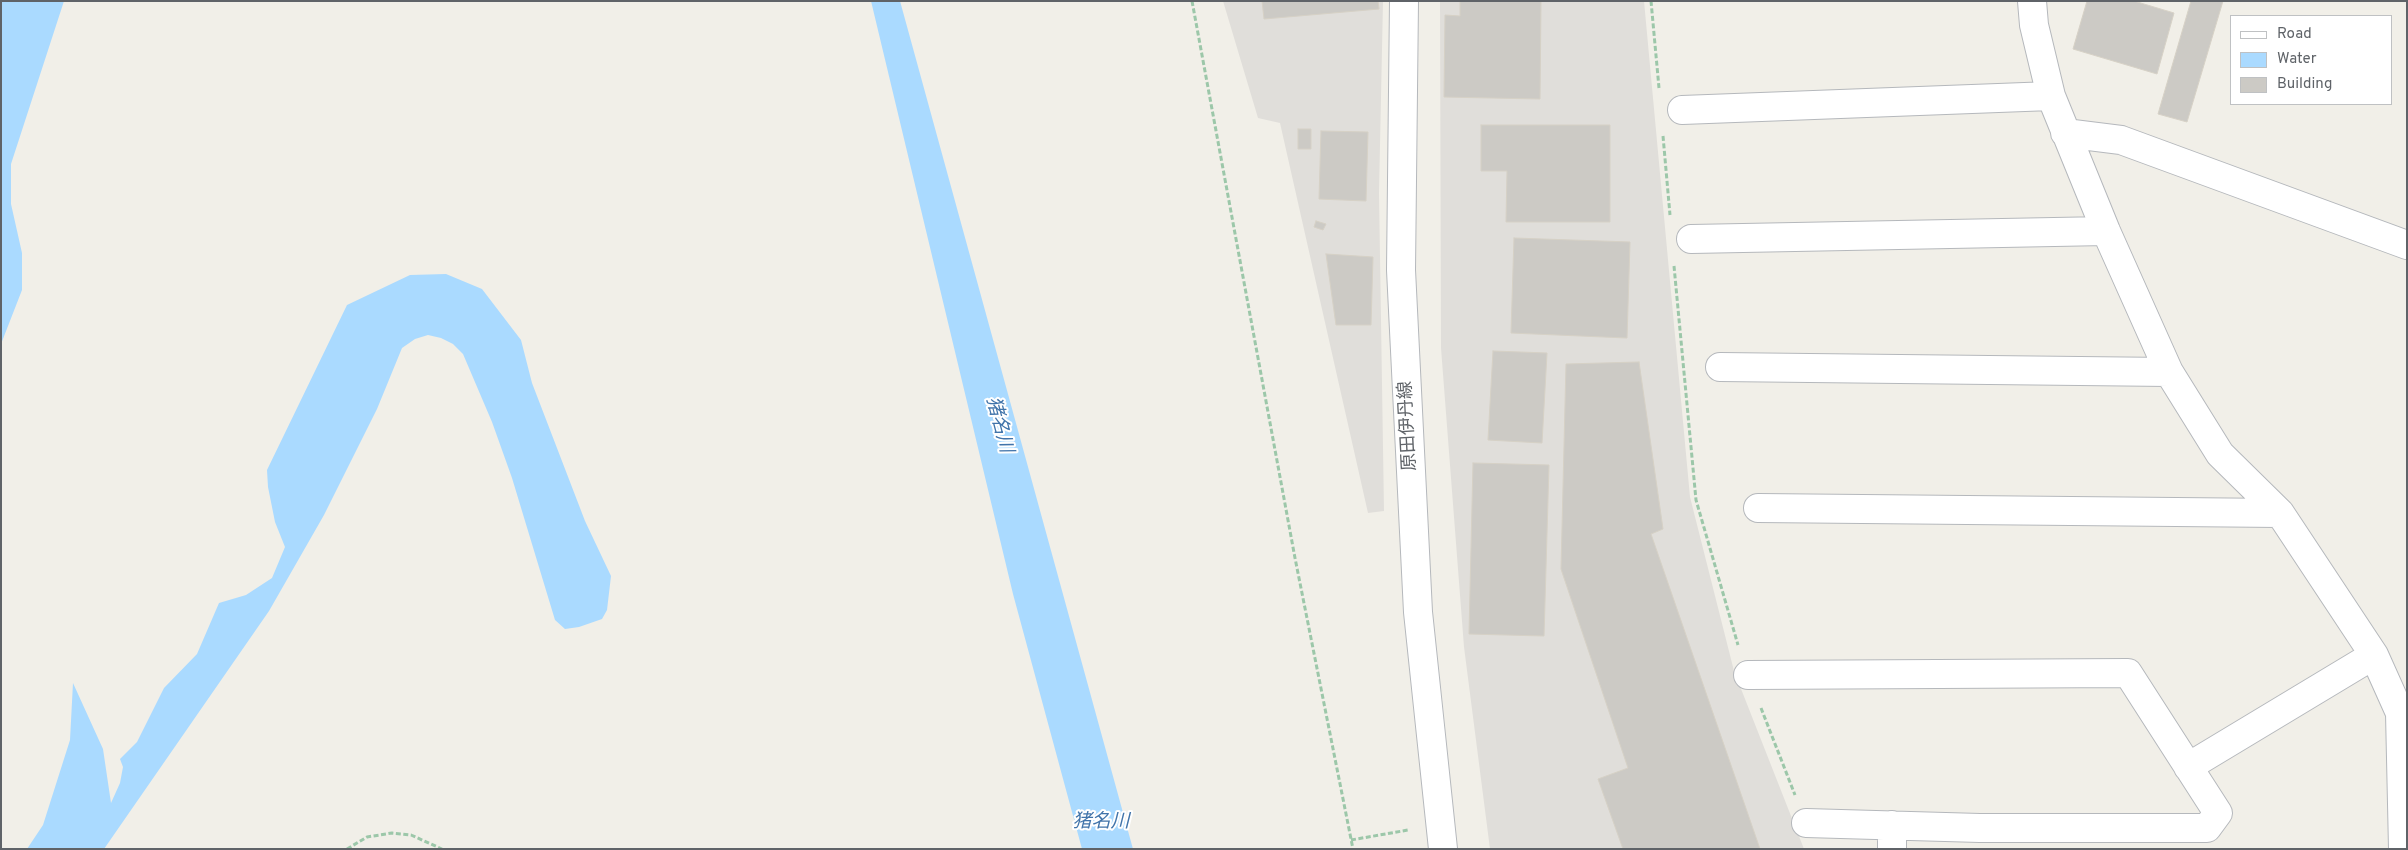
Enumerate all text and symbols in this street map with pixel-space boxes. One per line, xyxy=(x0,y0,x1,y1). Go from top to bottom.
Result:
legend xyxy=(2230,15,2393,105)
text: Road xyxy=(2277,25,2312,44)
text: Water xyxy=(2277,50,2316,69)
text: Building xyxy=(2277,75,2332,94)
street label: 原田伊丹線 xyxy=(1396,380,1422,472)
water label: 猪名川 xyxy=(980,395,1016,455)
water label: 猪名川 xyxy=(1073,812,1129,834)

